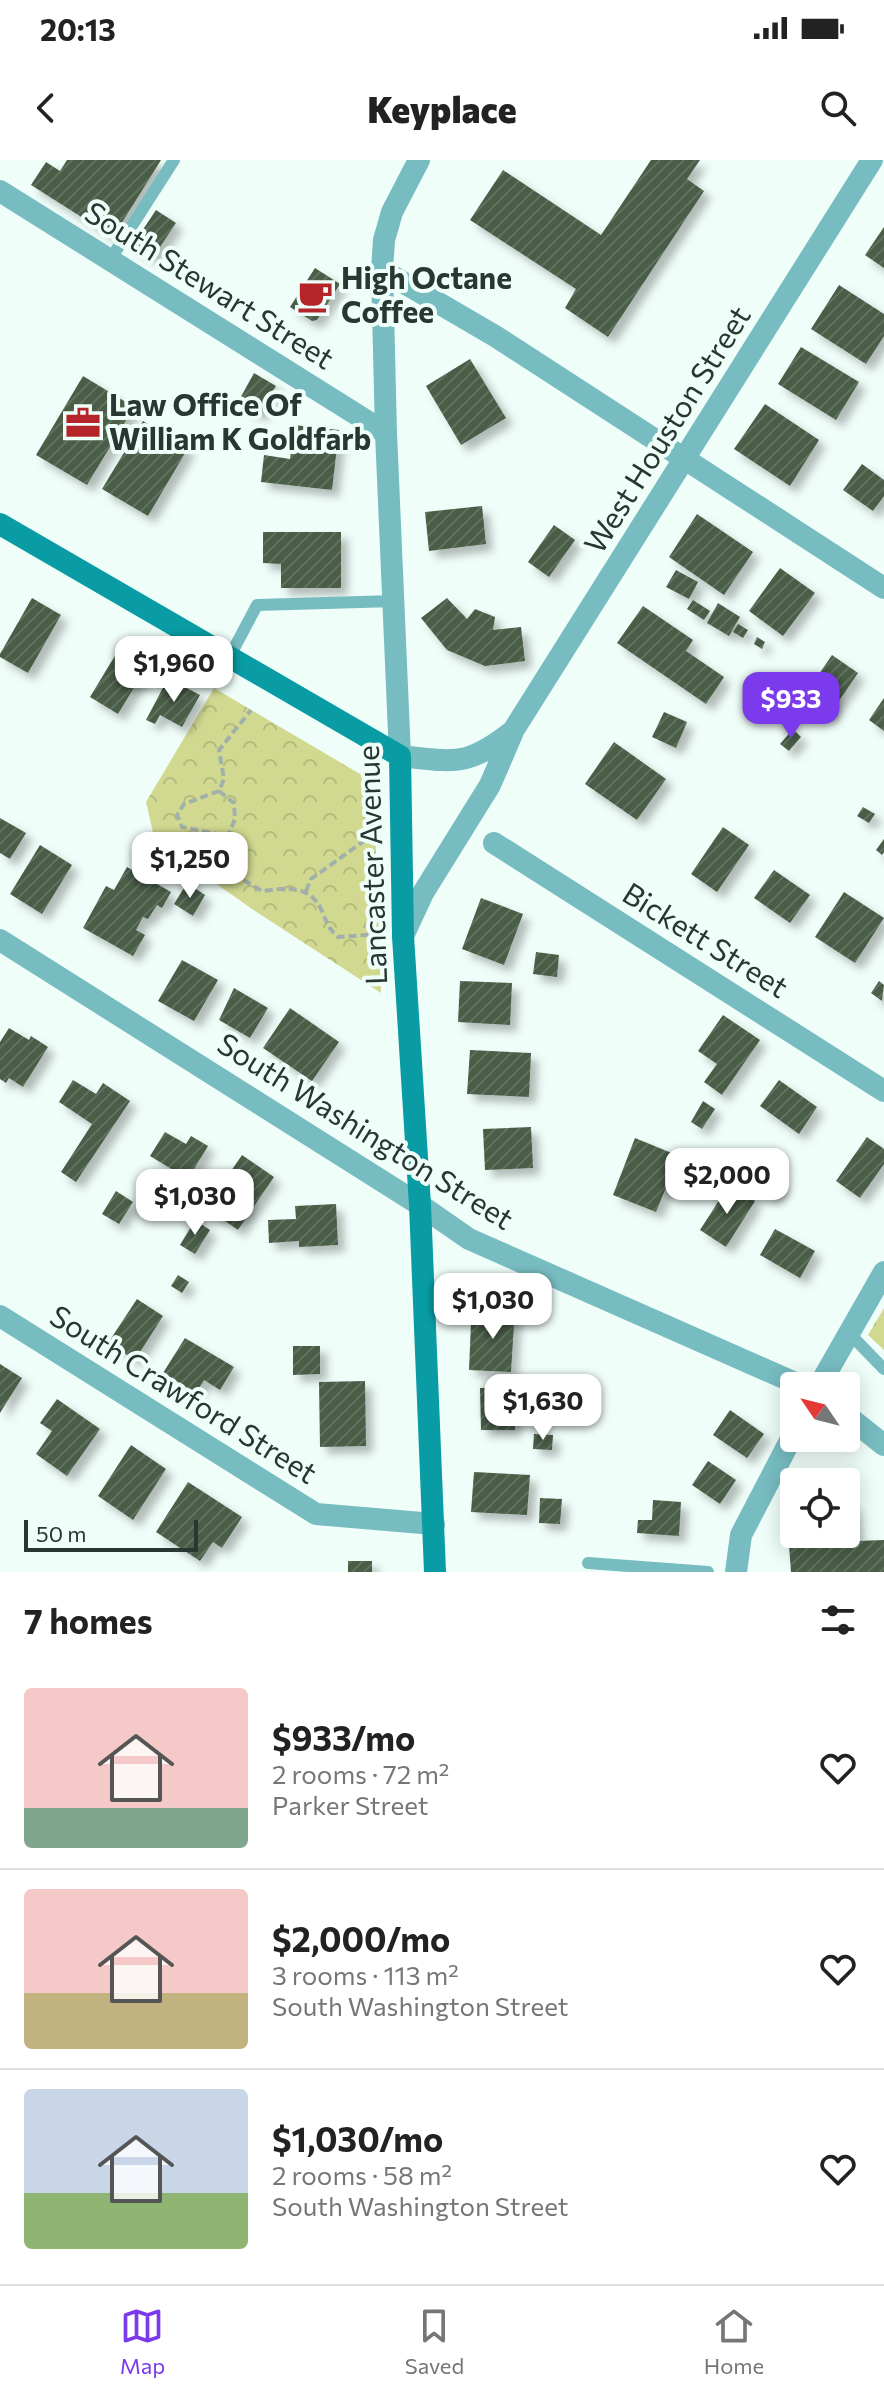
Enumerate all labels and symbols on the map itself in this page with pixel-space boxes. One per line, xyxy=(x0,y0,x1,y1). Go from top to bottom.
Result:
street label: South Stewart Street xyxy=(79,192,342,375)
place label: High Octane Coffee xyxy=(341,258,512,329)
cafe icon: High Octane Coffee xyxy=(296,277,334,315)
street label: West Houston Street xyxy=(575,298,757,559)
place label: Law Office Of William K Goldfarb xyxy=(109,385,371,456)
office icon: Law Office Of William K Goldfarb xyxy=(64,404,102,442)
pin: $1,960 xyxy=(109,636,239,704)
pin: $933 xyxy=(744,672,838,740)
street label: Lancaster Avenue xyxy=(348,745,393,986)
pin: $1,250 xyxy=(125,832,255,900)
street label: Bickett Street xyxy=(617,873,796,1004)
street label: South Washington Street xyxy=(212,1024,521,1236)
pin: $2,000 xyxy=(662,1148,792,1216)
pin: $1,030 xyxy=(130,1169,260,1237)
pin: $1,030 xyxy=(428,1273,558,1341)
street label: South Crawford Street xyxy=(44,1296,325,1490)
north arrow xyxy=(780,1372,860,1452)
pin: $1,630 xyxy=(478,1374,608,1442)
scale bar xyxy=(24,1516,198,1552)

